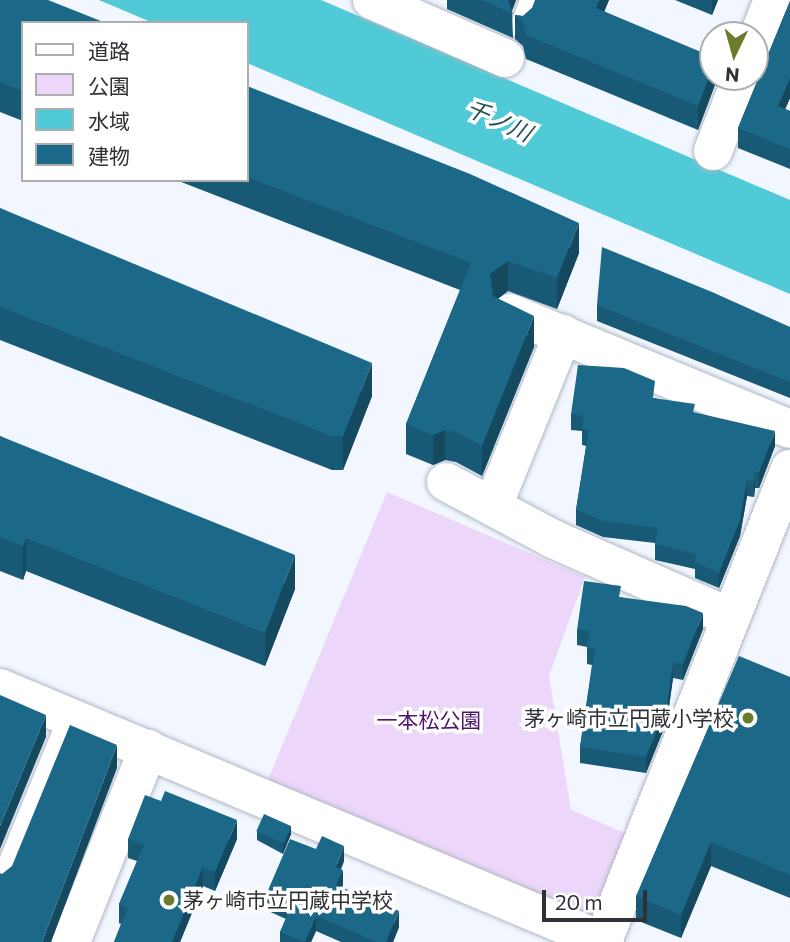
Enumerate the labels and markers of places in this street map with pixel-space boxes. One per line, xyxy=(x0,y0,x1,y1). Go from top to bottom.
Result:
place label: 茅ヶ崎市立円蔵小学校 xyxy=(524,705,734,731)
marker: 茅ヶ崎市立円蔵小学校 xyxy=(740,710,756,726)
place label: 茅ヶ崎市立円蔵中学校 xyxy=(183,887,393,913)
marker: 茅ヶ崎市立円蔵中学校 xyxy=(161,892,177,908)

